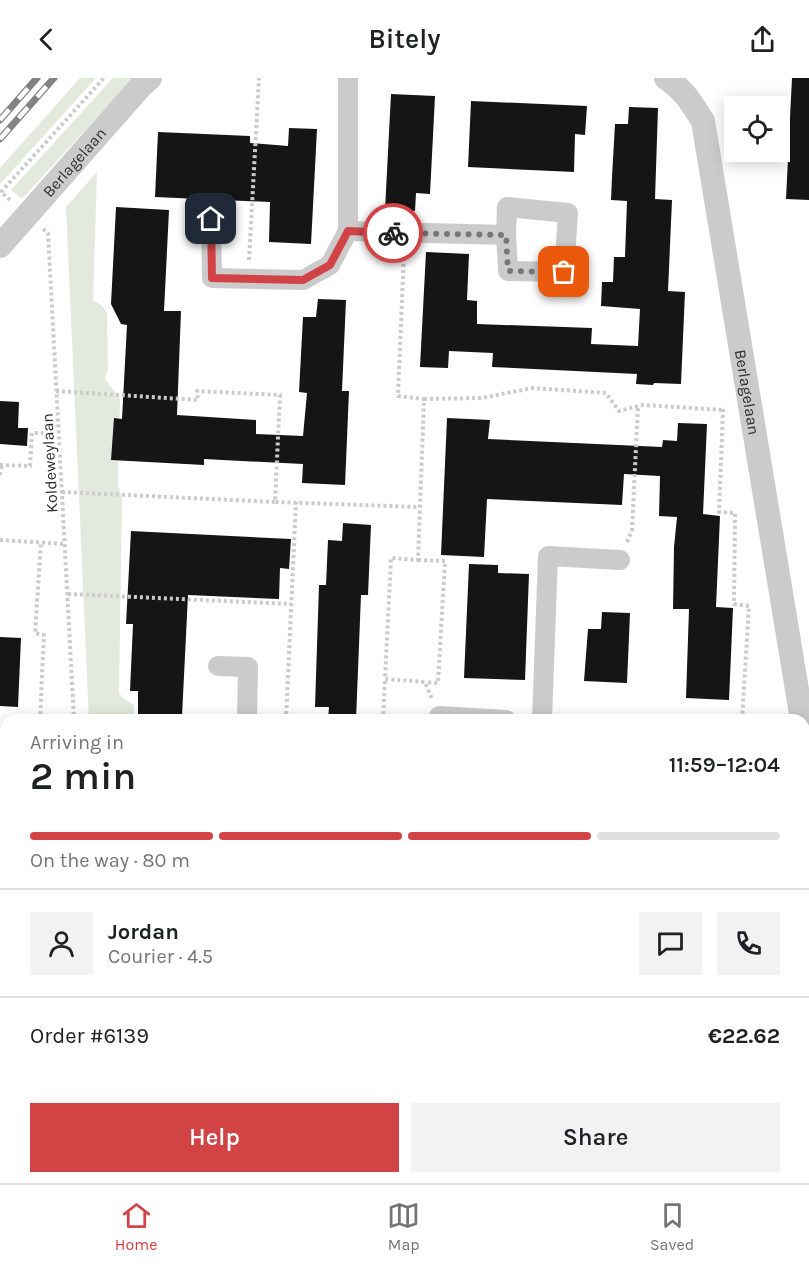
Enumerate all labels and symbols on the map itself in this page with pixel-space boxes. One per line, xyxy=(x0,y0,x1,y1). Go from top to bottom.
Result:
street label: Berlagelaan xyxy=(39,124,110,201)
pin xyxy=(185,193,236,244)
courier xyxy=(363,203,423,263)
pin xyxy=(538,246,589,297)
street label: Berlagelaan xyxy=(731,348,764,436)
street label: Koldeweylaan xyxy=(37,413,62,513)

